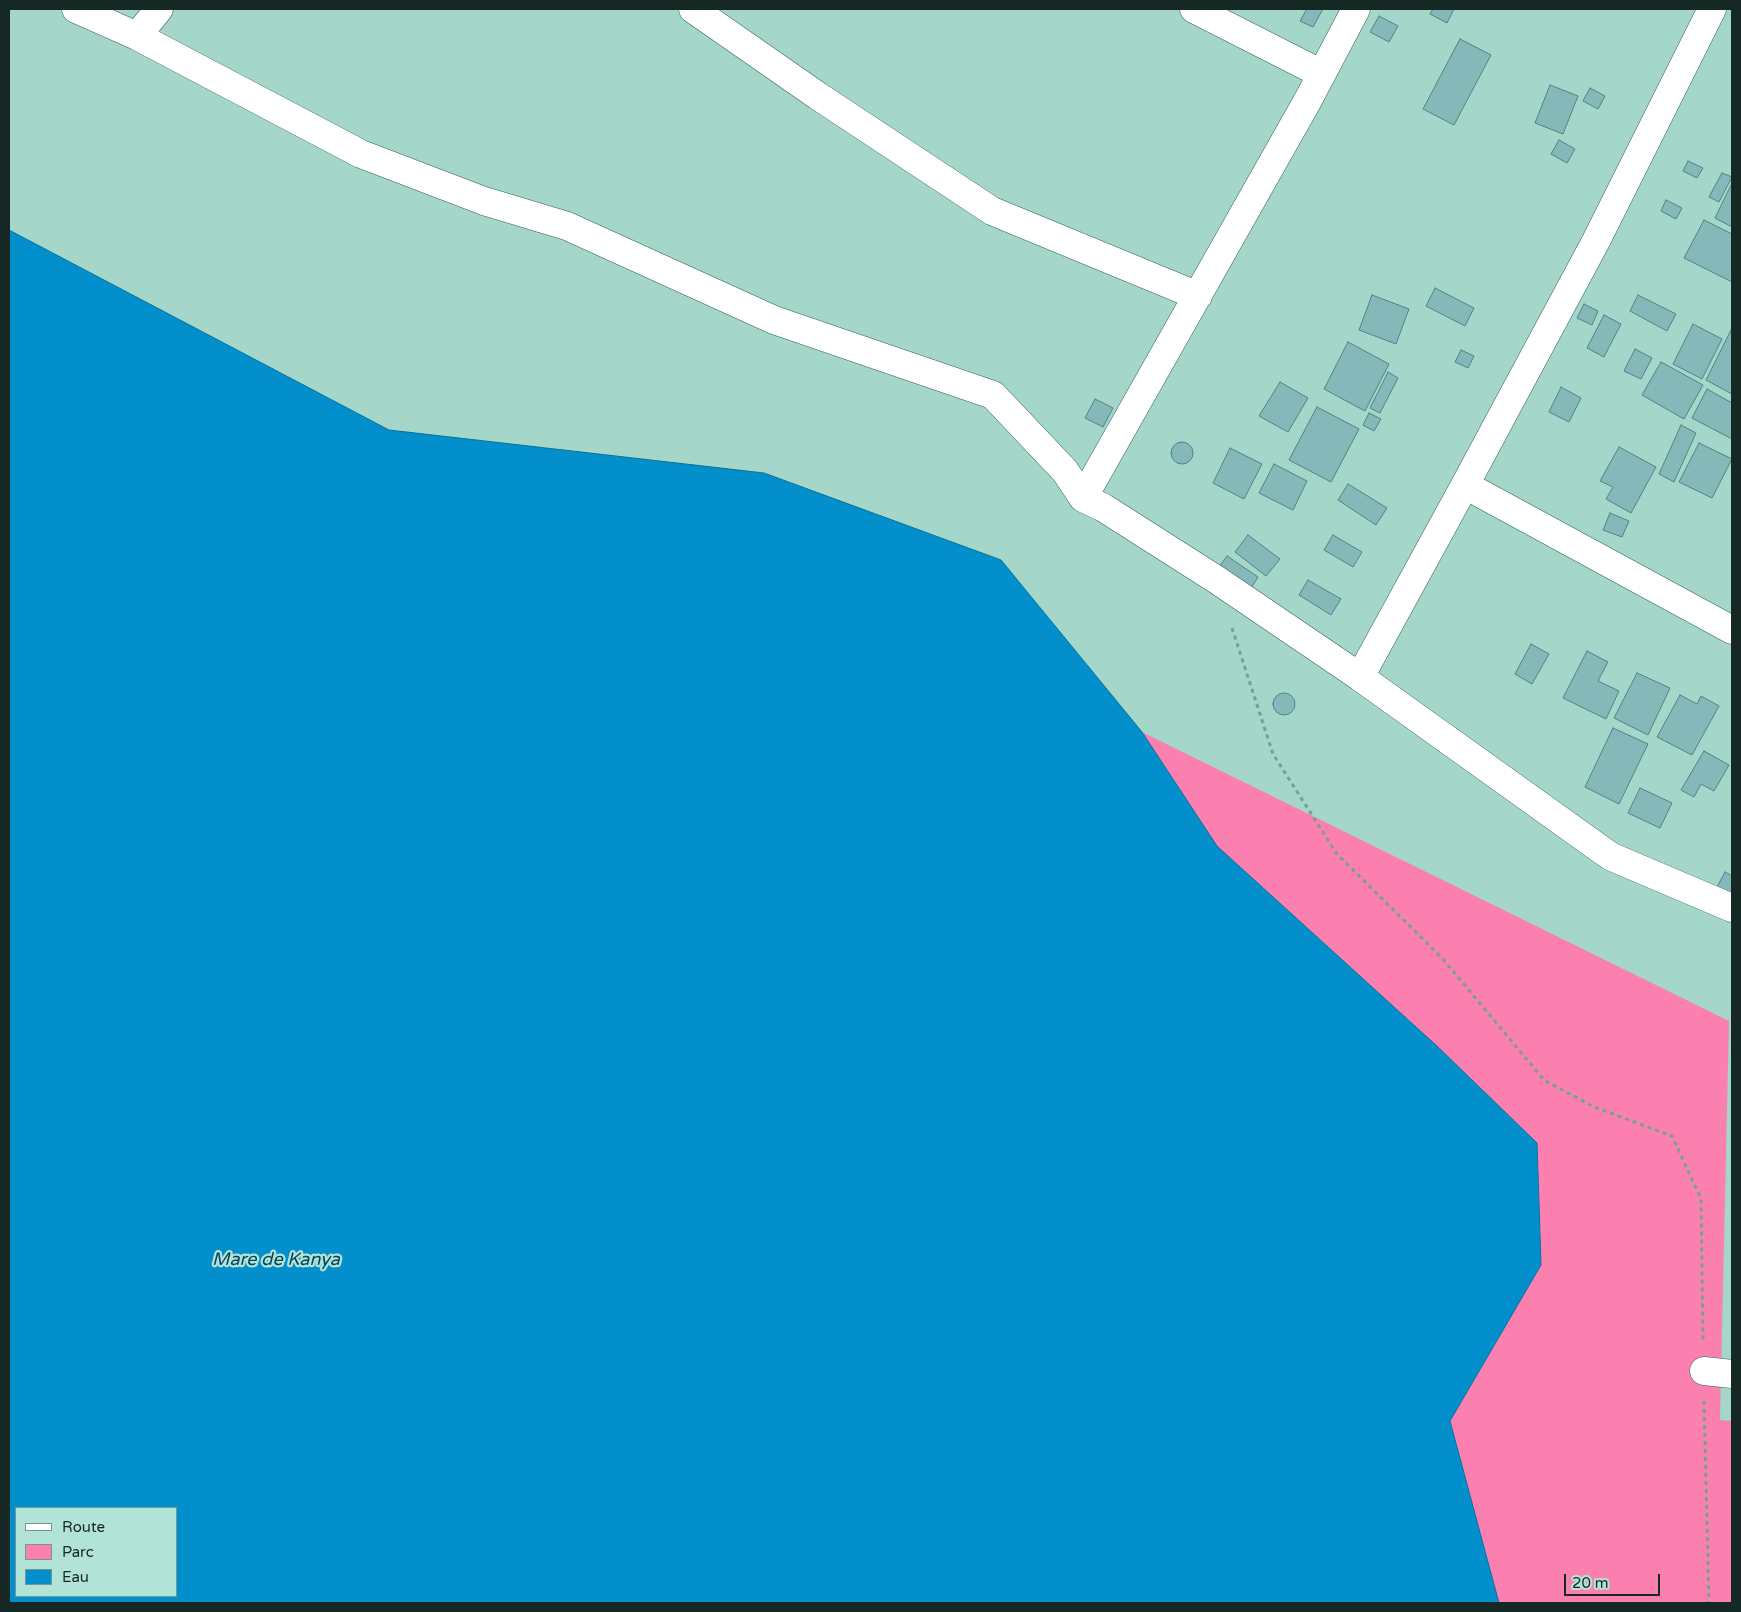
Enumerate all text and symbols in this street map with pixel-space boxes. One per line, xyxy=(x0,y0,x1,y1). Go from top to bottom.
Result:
water label: Mare de Kanya xyxy=(212,1249,340,1271)
legend xyxy=(15,1507,178,1597)
text: Route xyxy=(62,1518,105,1536)
text: Parc xyxy=(62,1543,94,1561)
scale bar xyxy=(1566,1564,1662,1596)
text: Eau xyxy=(62,1568,89,1586)
text: 20 m xyxy=(1572,1574,1609,1592)

